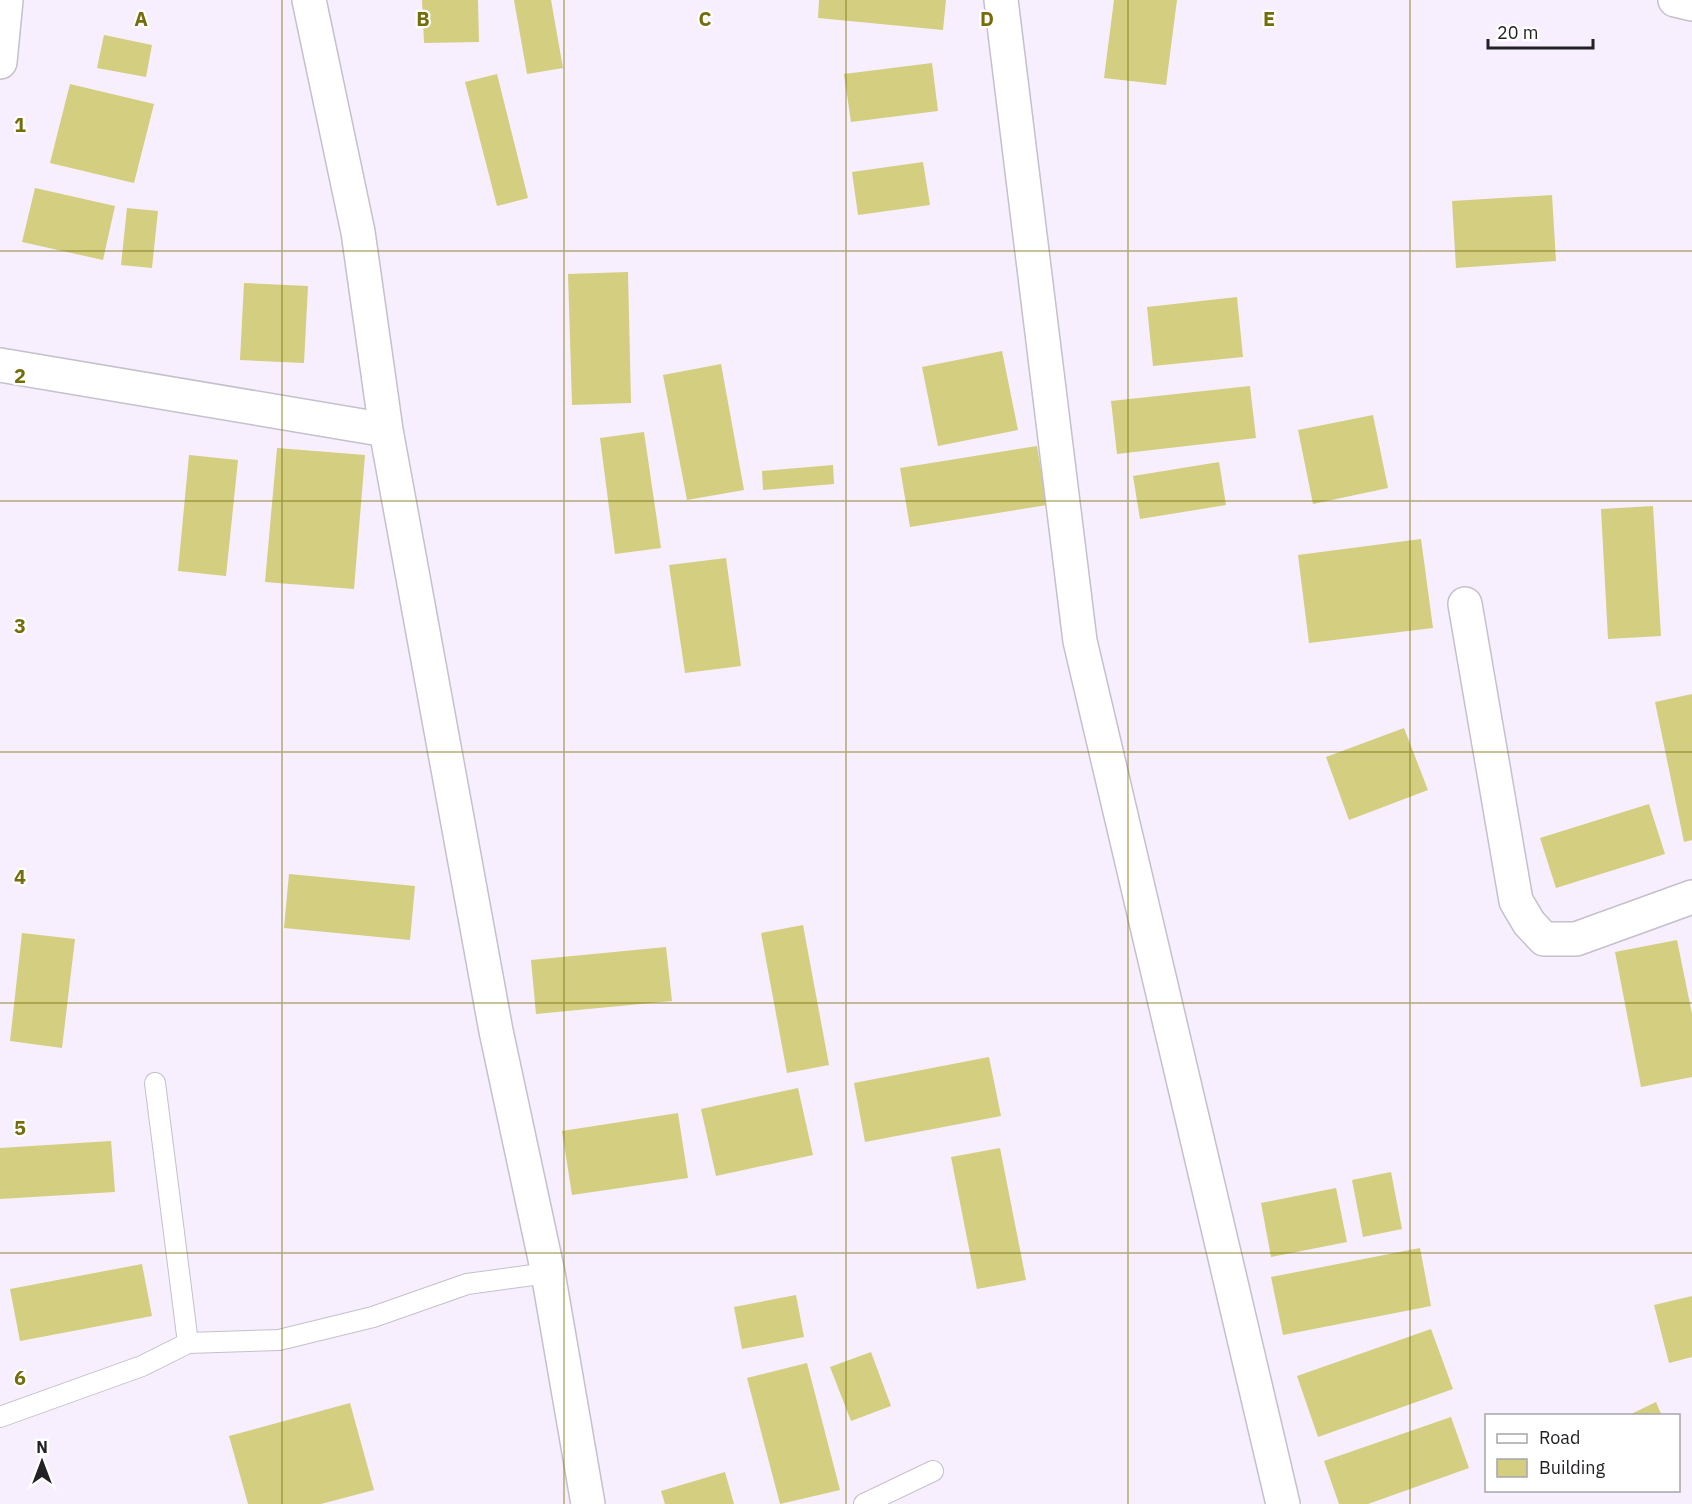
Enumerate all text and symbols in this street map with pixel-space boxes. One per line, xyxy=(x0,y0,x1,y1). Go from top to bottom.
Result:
text: A xyxy=(134,5,148,32)
text: B xyxy=(416,5,430,32)
text: C xyxy=(698,5,712,32)
text: D xyxy=(980,5,994,32)
text: E xyxy=(1263,5,1275,32)
scale bar xyxy=(1488,12,1593,50)
text: 20 m xyxy=(1497,21,1539,44)
text: 1 xyxy=(14,111,26,138)
text: 2 xyxy=(14,362,26,389)
text: 3 xyxy=(14,612,26,639)
text: 4 xyxy=(14,863,26,890)
text: 5 xyxy=(14,1114,26,1141)
text: 6 xyxy=(14,1364,26,1391)
legend xyxy=(1485,1414,1680,1492)
text: Road xyxy=(1539,1426,1580,1449)
north arrow xyxy=(12,1432,72,1492)
text: N xyxy=(36,1437,48,1457)
text: Building xyxy=(1539,1456,1606,1479)

